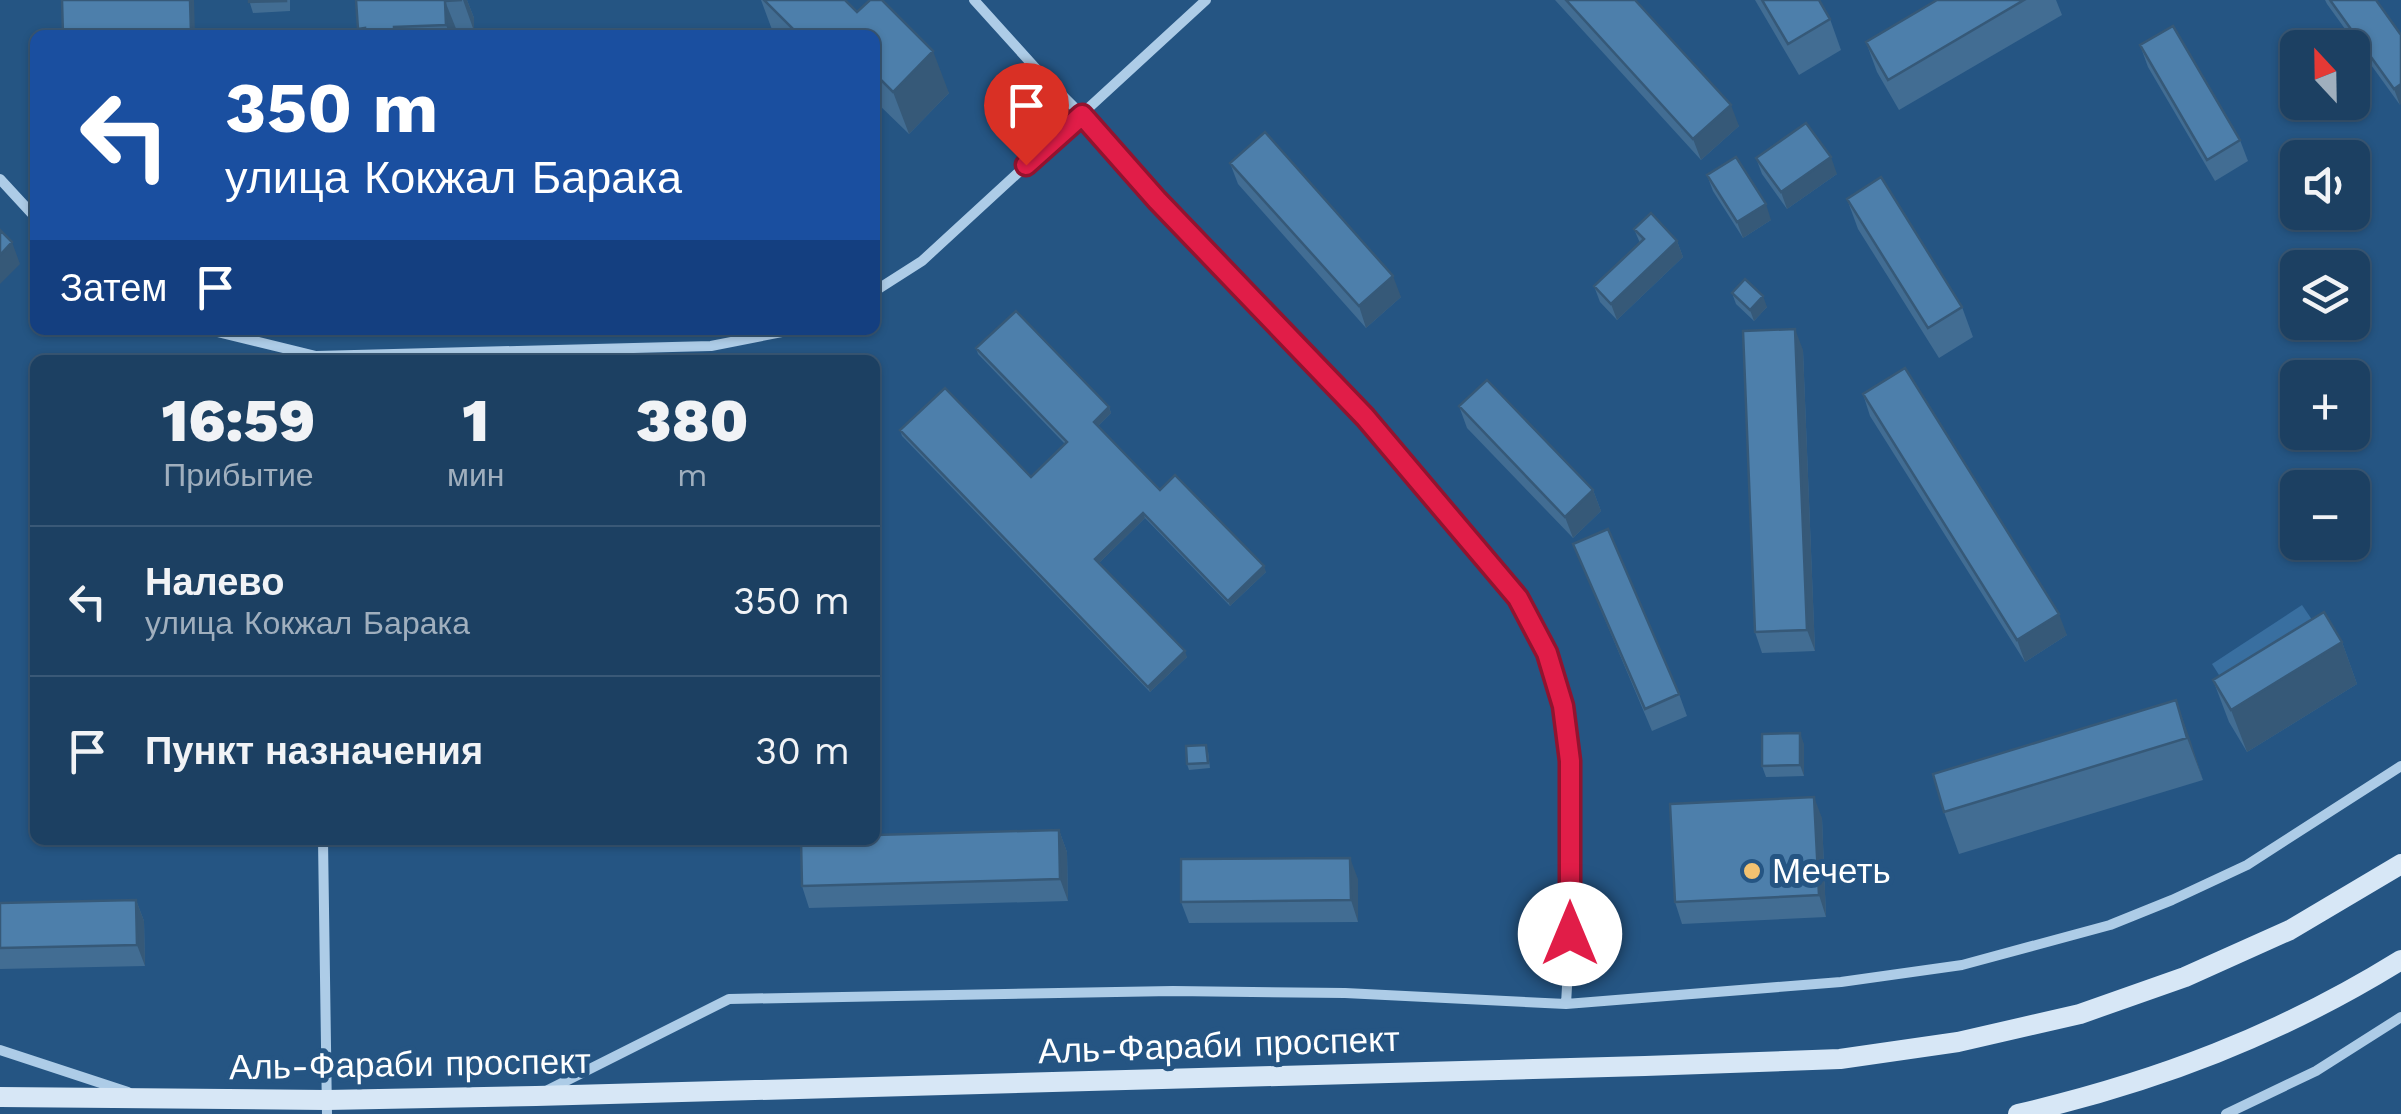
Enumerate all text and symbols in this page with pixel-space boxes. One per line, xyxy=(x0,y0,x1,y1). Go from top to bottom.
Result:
north arrow xyxy=(2280,30,2370,120)
map controls xyxy=(2280,30,2370,560)
pin xyxy=(984,63,1069,166)
text: 350 m xyxy=(225,67,438,149)
icon: left xyxy=(60,70,190,200)
icon: arrive xyxy=(999,78,1054,133)
button: sound xyxy=(2280,140,2370,230)
text: улица Кокжал Барака xyxy=(225,151,682,204)
button: layers xyxy=(2280,250,2370,340)
icon: arrive xyxy=(188,260,243,315)
text: Затем xyxy=(60,266,168,310)
button: + xyxy=(2280,360,2370,450)
text: 16:59 xyxy=(161,385,315,456)
text: 1 xyxy=(462,385,489,456)
text: 380 xyxy=(636,385,749,456)
text: Прибытие xyxy=(163,456,314,494)
text: мин xyxy=(447,456,504,494)
text: m xyxy=(677,456,707,494)
button: − xyxy=(2280,470,2370,560)
text: Налево xyxy=(145,560,284,604)
icon: left xyxy=(60,574,115,629)
text: 350 m xyxy=(733,579,850,623)
text: улица Кокжал Барака xyxy=(145,604,470,642)
icon: arrive xyxy=(60,724,115,779)
text: Пункт назначения xyxy=(145,729,483,773)
text: 30 m xyxy=(755,729,850,773)
place label: Мечеть xyxy=(1772,850,1891,892)
marker: Мечеть xyxy=(1741,860,1763,882)
position arrow xyxy=(1518,882,1622,986)
street label: Аль-Фараби проспект xyxy=(1037,1018,1401,1072)
street label: Аль-Фараби проспект xyxy=(229,1040,591,1088)

